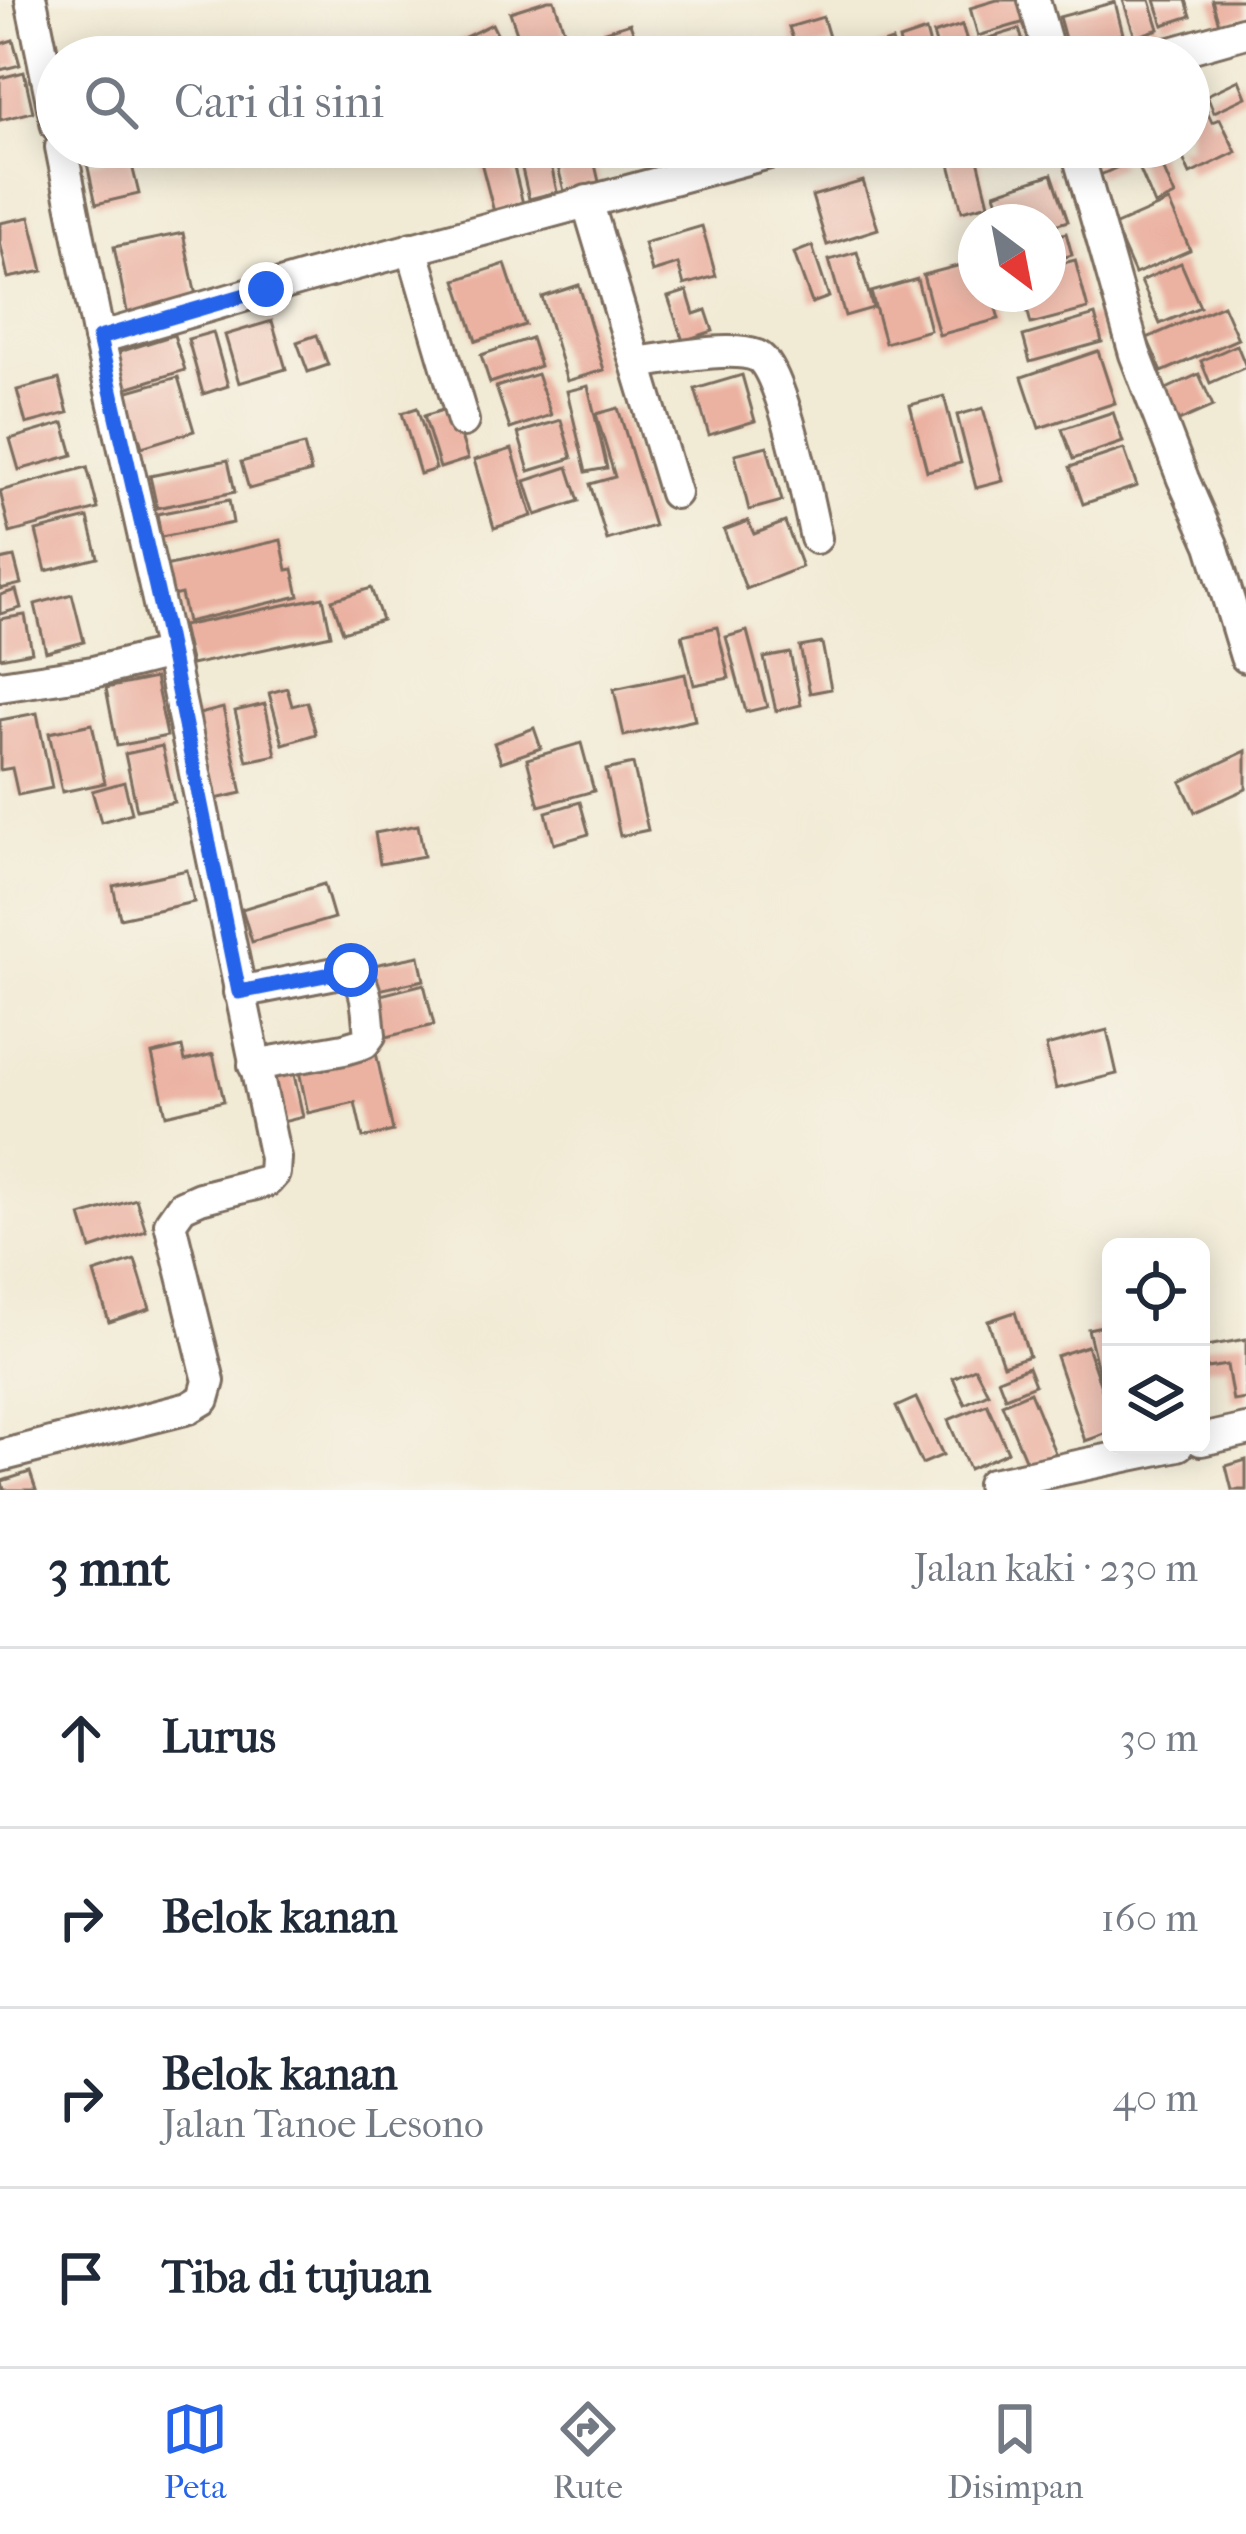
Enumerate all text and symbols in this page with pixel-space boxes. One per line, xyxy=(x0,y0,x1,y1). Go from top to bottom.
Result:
search box xyxy=(36,36,1210,168)
icon: search xyxy=(78,69,144,135)
text: Cari di sini xyxy=(174,76,384,129)
north arrow xyxy=(958,204,1066,312)
route end xyxy=(239,262,293,316)
route start xyxy=(324,943,378,997)
map controls xyxy=(1102,1238,1210,1454)
button: locate xyxy=(1102,1238,1210,1346)
button: layers xyxy=(1102,1346,1210,1454)
text: 3 mnt xyxy=(48,1538,170,1598)
text: Jalan kaki · 230 m xyxy=(914,1545,1198,1591)
icon: ahead xyxy=(48,1705,114,1771)
text: Lurus xyxy=(162,1711,276,1764)
text: 30 m xyxy=(1120,1715,1198,1761)
icon: right xyxy=(48,1885,114,1951)
text: Belok kanan xyxy=(162,1891,398,1944)
text: 160 m xyxy=(1101,1895,1198,1941)
text: Belok kanan xyxy=(162,2048,398,2101)
icon: right xyxy=(48,2065,114,2131)
text: 40 m xyxy=(1113,2075,1198,2121)
text: Jalan Tanoe Lesono xyxy=(162,2101,484,2147)
icon: arrive xyxy=(48,2245,114,2311)
text: Tiba di tujuan xyxy=(162,2251,431,2304)
tab: Peta xyxy=(162,2396,228,2507)
tab: Rute xyxy=(553,2396,623,2507)
tab: Disimpan xyxy=(947,2396,1084,2507)

